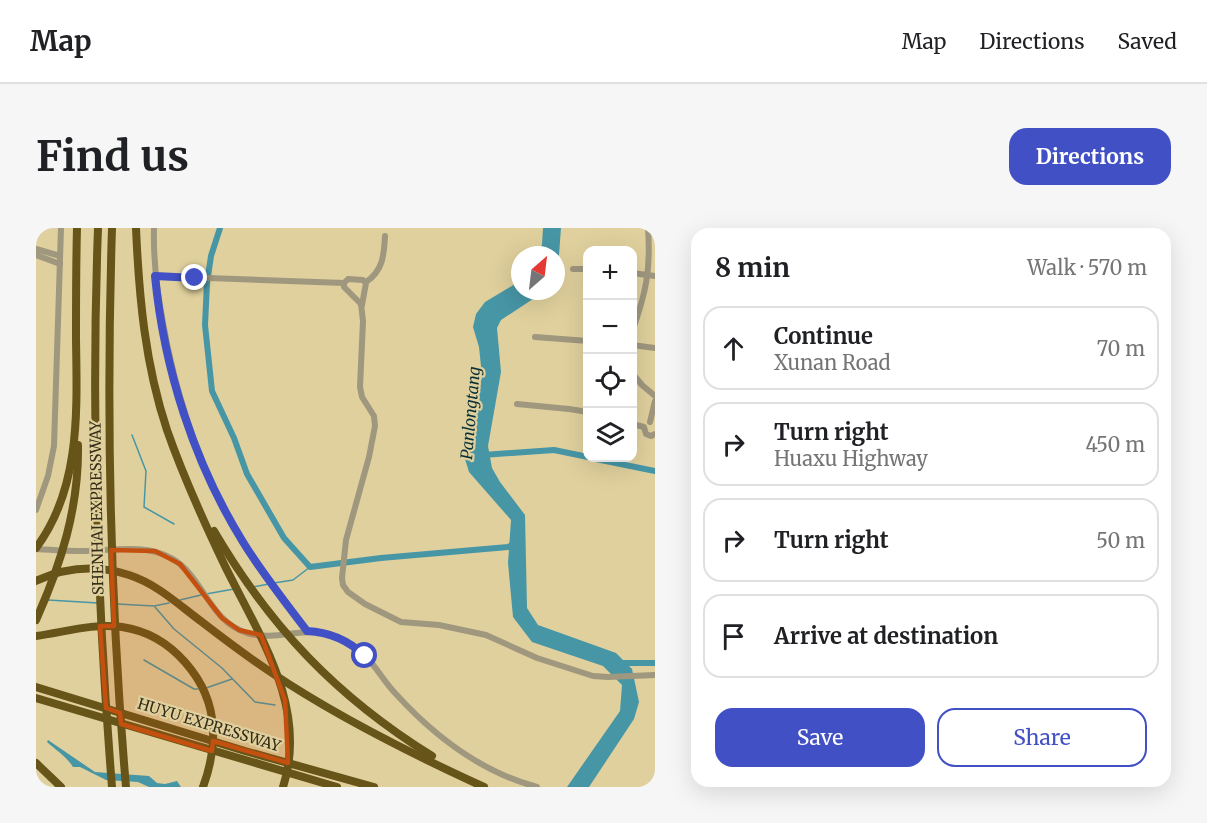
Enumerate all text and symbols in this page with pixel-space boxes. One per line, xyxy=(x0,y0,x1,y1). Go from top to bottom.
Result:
text: Map xyxy=(30,23,92,59)
text: Map xyxy=(902,28,946,55)
text: Directions xyxy=(979,28,1084,55)
text: Saved xyxy=(1117,28,1177,55)
button: Directions xyxy=(1009,128,1171,185)
text: Find us xyxy=(36,130,189,182)
north arrow xyxy=(511,246,565,300)
map controls xyxy=(583,246,637,462)
button: + xyxy=(583,246,637,300)
text: 8 min xyxy=(715,251,790,284)
text: Walk · 570 m xyxy=(1027,255,1147,280)
route end xyxy=(181,264,207,290)
button: − xyxy=(583,300,637,354)
text: Continue xyxy=(774,322,873,350)
icon: ahead xyxy=(717,332,750,365)
text: 70 m xyxy=(1097,336,1145,361)
text: Xunan Road xyxy=(774,350,891,375)
button: locate xyxy=(583,354,637,408)
water label: Panlongtang xyxy=(456,366,484,460)
button: layers xyxy=(583,408,637,462)
text: Turn right xyxy=(774,418,888,446)
street label: SHENHAI EXPRESSWAY xyxy=(85,420,108,595)
icon: right xyxy=(717,428,750,461)
text: 450 m xyxy=(1086,432,1145,457)
text: Huaxu Highway xyxy=(774,446,928,471)
icon: right xyxy=(717,524,750,557)
text: Turn right xyxy=(774,526,888,554)
text: 50 m xyxy=(1096,528,1145,553)
icon: arrive xyxy=(717,620,750,653)
text: Arrive at destination xyxy=(774,622,998,650)
route start xyxy=(351,642,377,668)
street label: HUYU EXPRESSWAY xyxy=(135,694,283,755)
button: Save xyxy=(715,708,925,767)
button: Share xyxy=(937,708,1147,767)

